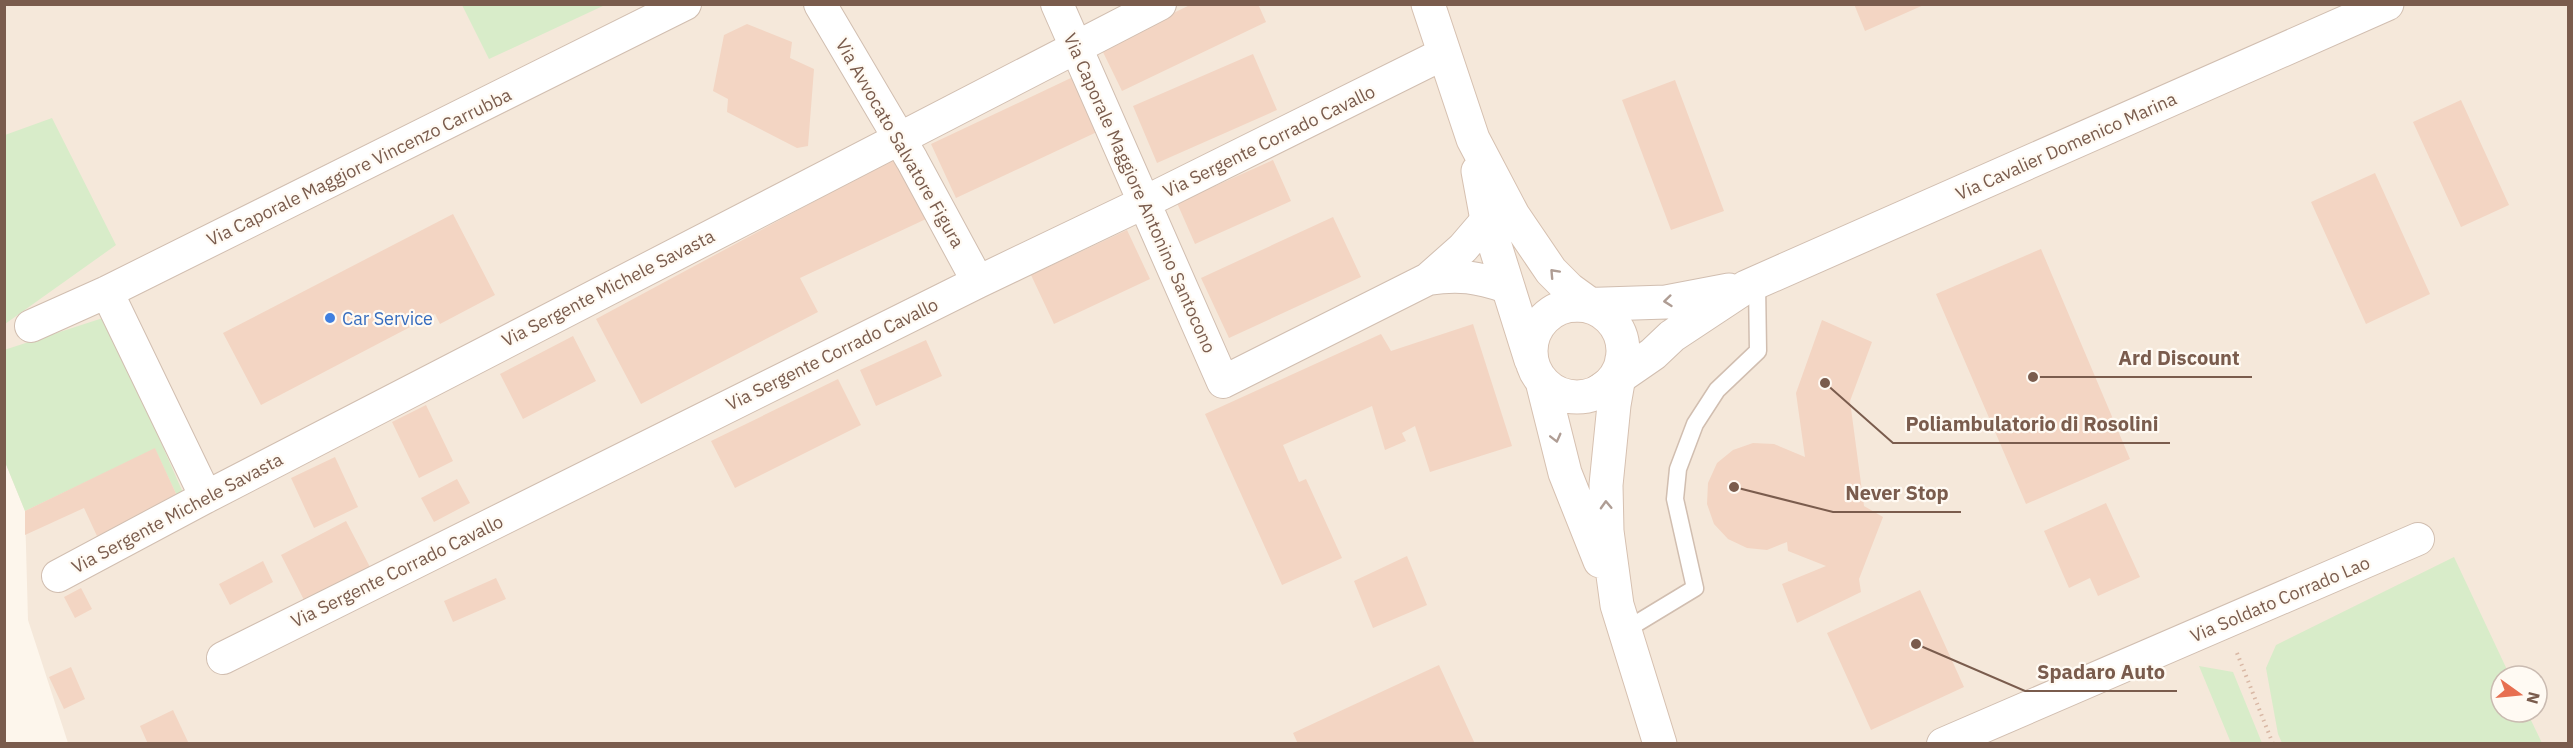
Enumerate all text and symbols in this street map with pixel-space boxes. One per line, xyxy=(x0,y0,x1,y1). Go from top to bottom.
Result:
street label: Via Caporale Maggiore Antonino Santocono xyxy=(1059,30,1221,356)
street label: Via Avvocato Salvatore Figura xyxy=(831,34,970,252)
street label: Via Sergente Corrado Cavallo xyxy=(1159,80,1379,202)
street label: Via Caporale Maggiore Vincenzo Carrubba xyxy=(203,83,515,251)
street label: Via Cavalier Domenico Marina xyxy=(1952,87,2180,205)
street label: Via Sergente Michele Savasta xyxy=(498,224,719,352)
one-way arrow xyxy=(1550,269,1561,279)
street label: Via Sergente Corrado Cavallo xyxy=(722,293,942,415)
one-way arrow xyxy=(1663,294,1672,307)
place label: Car Service xyxy=(342,307,433,330)
marker: Car Service xyxy=(323,311,337,325)
callout: Ard Discount xyxy=(2107,339,2252,377)
text: Ard Discount xyxy=(2118,344,2240,371)
callout: Poliambulatorio di Rosolini xyxy=(1893,405,2170,443)
text: Poliambulatorio di Rosolini xyxy=(1906,410,2158,437)
one-way arrow xyxy=(1549,433,1562,443)
street label: Via Sergente Michele Savasta xyxy=(67,447,287,579)
callout: Never Stop xyxy=(1833,474,1961,512)
text: Never Stop xyxy=(1845,479,1949,506)
one-way arrow xyxy=(1600,501,1613,510)
street label: Via Sergente Corrado Cavallo xyxy=(287,510,507,632)
street label: Via Soldato Corrado Lao xyxy=(2187,551,2373,647)
callout: Spadaro Auto xyxy=(2025,653,2177,691)
text: Spadaro Auto xyxy=(2037,658,2165,685)
north arrow xyxy=(2489,664,2549,724)
text: N xyxy=(2522,690,2545,706)

